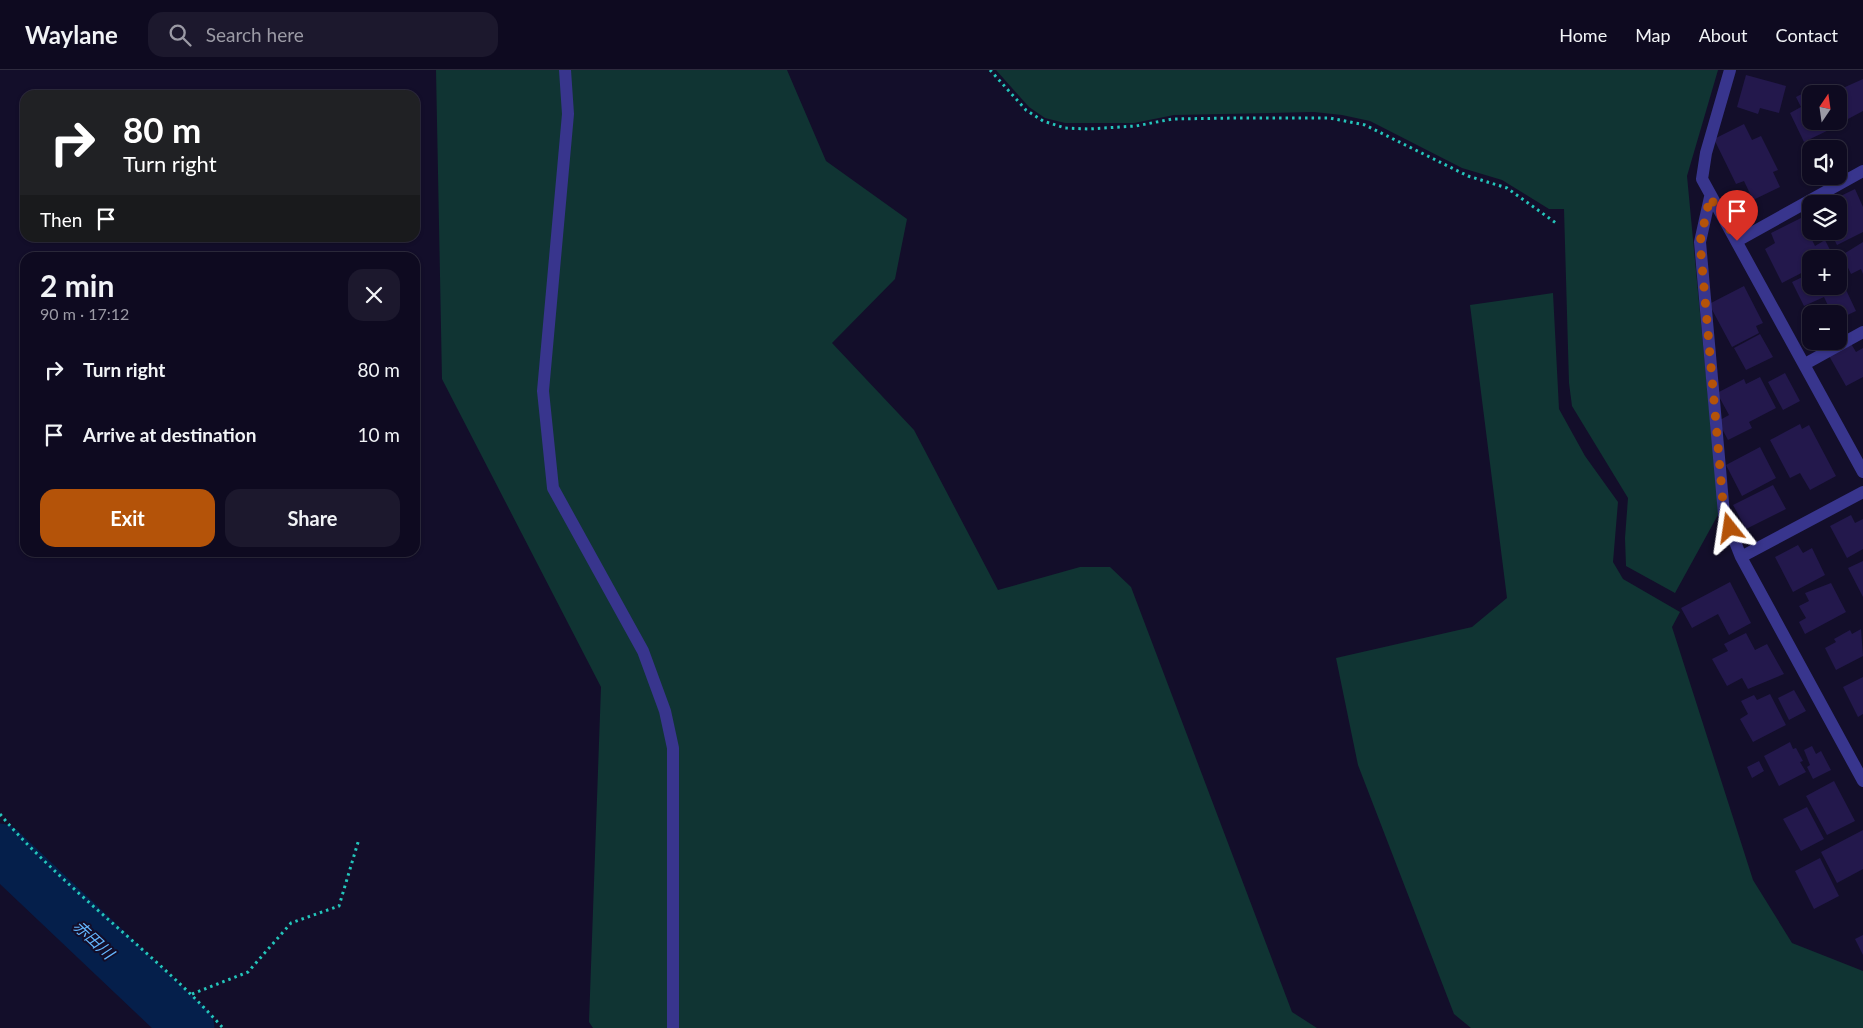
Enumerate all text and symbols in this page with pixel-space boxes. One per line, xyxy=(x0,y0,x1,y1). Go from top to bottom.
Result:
search box xyxy=(148,12,498,57)
text: Waylane xyxy=(25,20,118,49)
icon: search xyxy=(166,21,194,49)
text: Search here xyxy=(206,23,304,46)
text: Home xyxy=(1559,24,1607,46)
text: Map xyxy=(1635,24,1671,46)
text: About xyxy=(1699,24,1748,46)
text: Contact xyxy=(1776,24,1838,46)
north arrow xyxy=(1802,85,1848,130)
map controls xyxy=(1802,85,1847,350)
text: 80 m xyxy=(123,108,201,150)
icon: right xyxy=(40,110,105,175)
button: sound xyxy=(1802,140,1847,185)
text: Turn right xyxy=(123,150,217,177)
pin xyxy=(1716,190,1758,241)
button: layers xyxy=(1802,195,1847,240)
icon: arrive xyxy=(1723,197,1751,225)
icon: arrive xyxy=(92,205,120,233)
text: Then xyxy=(40,208,82,231)
button: + xyxy=(1802,250,1847,295)
text: 2 min xyxy=(40,267,114,303)
button: close xyxy=(348,269,400,321)
text: 90 m · 17:12 xyxy=(40,304,129,323)
button: − xyxy=(1802,305,1847,350)
icon: right xyxy=(40,356,68,384)
text: Turn right xyxy=(83,358,165,381)
text: 80 m xyxy=(357,358,400,381)
icon: arrive xyxy=(40,421,68,449)
text: Arrive at destination xyxy=(83,423,256,446)
text: 10 m xyxy=(357,423,400,446)
button: Exit xyxy=(40,489,215,547)
button: Share xyxy=(225,489,400,547)
position arrow xyxy=(1703,501,1755,553)
water label: 赤田川 xyxy=(70,916,119,964)

